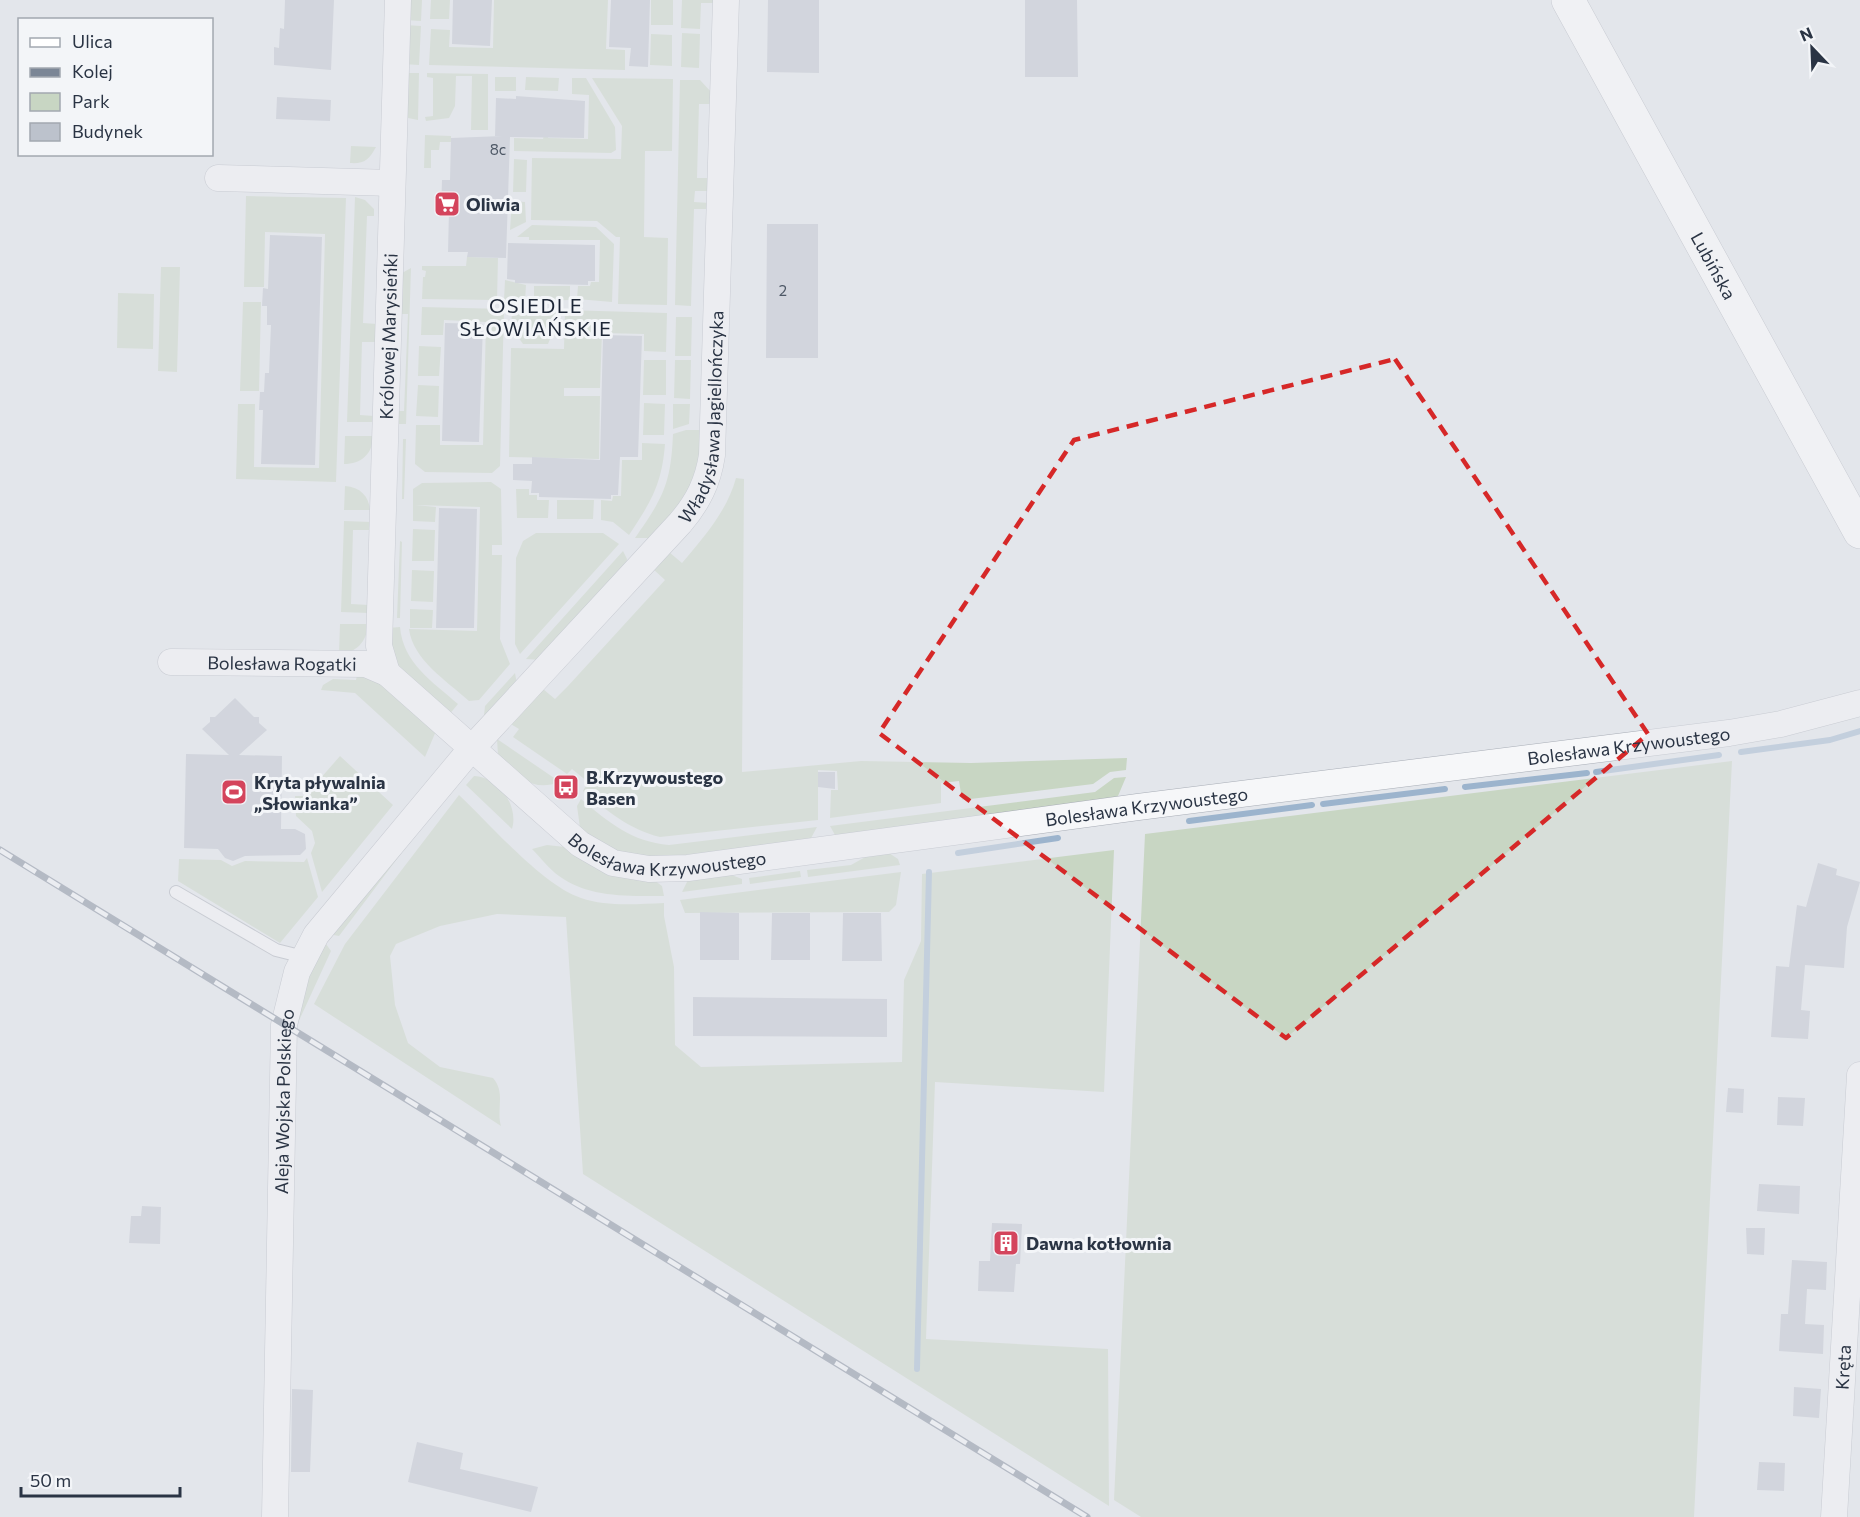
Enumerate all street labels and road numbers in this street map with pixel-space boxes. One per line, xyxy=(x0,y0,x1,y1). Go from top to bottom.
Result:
street label: Lubińska xyxy=(1686,228,1741,303)
street label: Królowej Marysieńki xyxy=(375,253,402,420)
street label: Władysława Jagiellończyka xyxy=(673,310,727,527)
street label: Bolesława Rogatki xyxy=(207,651,357,675)
street label: Bolesława Krzywoustego xyxy=(1526,722,1731,769)
street label: Bolesława Krzywoustego xyxy=(1044,782,1249,830)
street label: Bolesława Krzywoustego xyxy=(564,828,768,880)
street label: Aleja Wojska Polskiego xyxy=(270,1006,299,1194)
street label: Kręta xyxy=(1831,1344,1855,1390)

